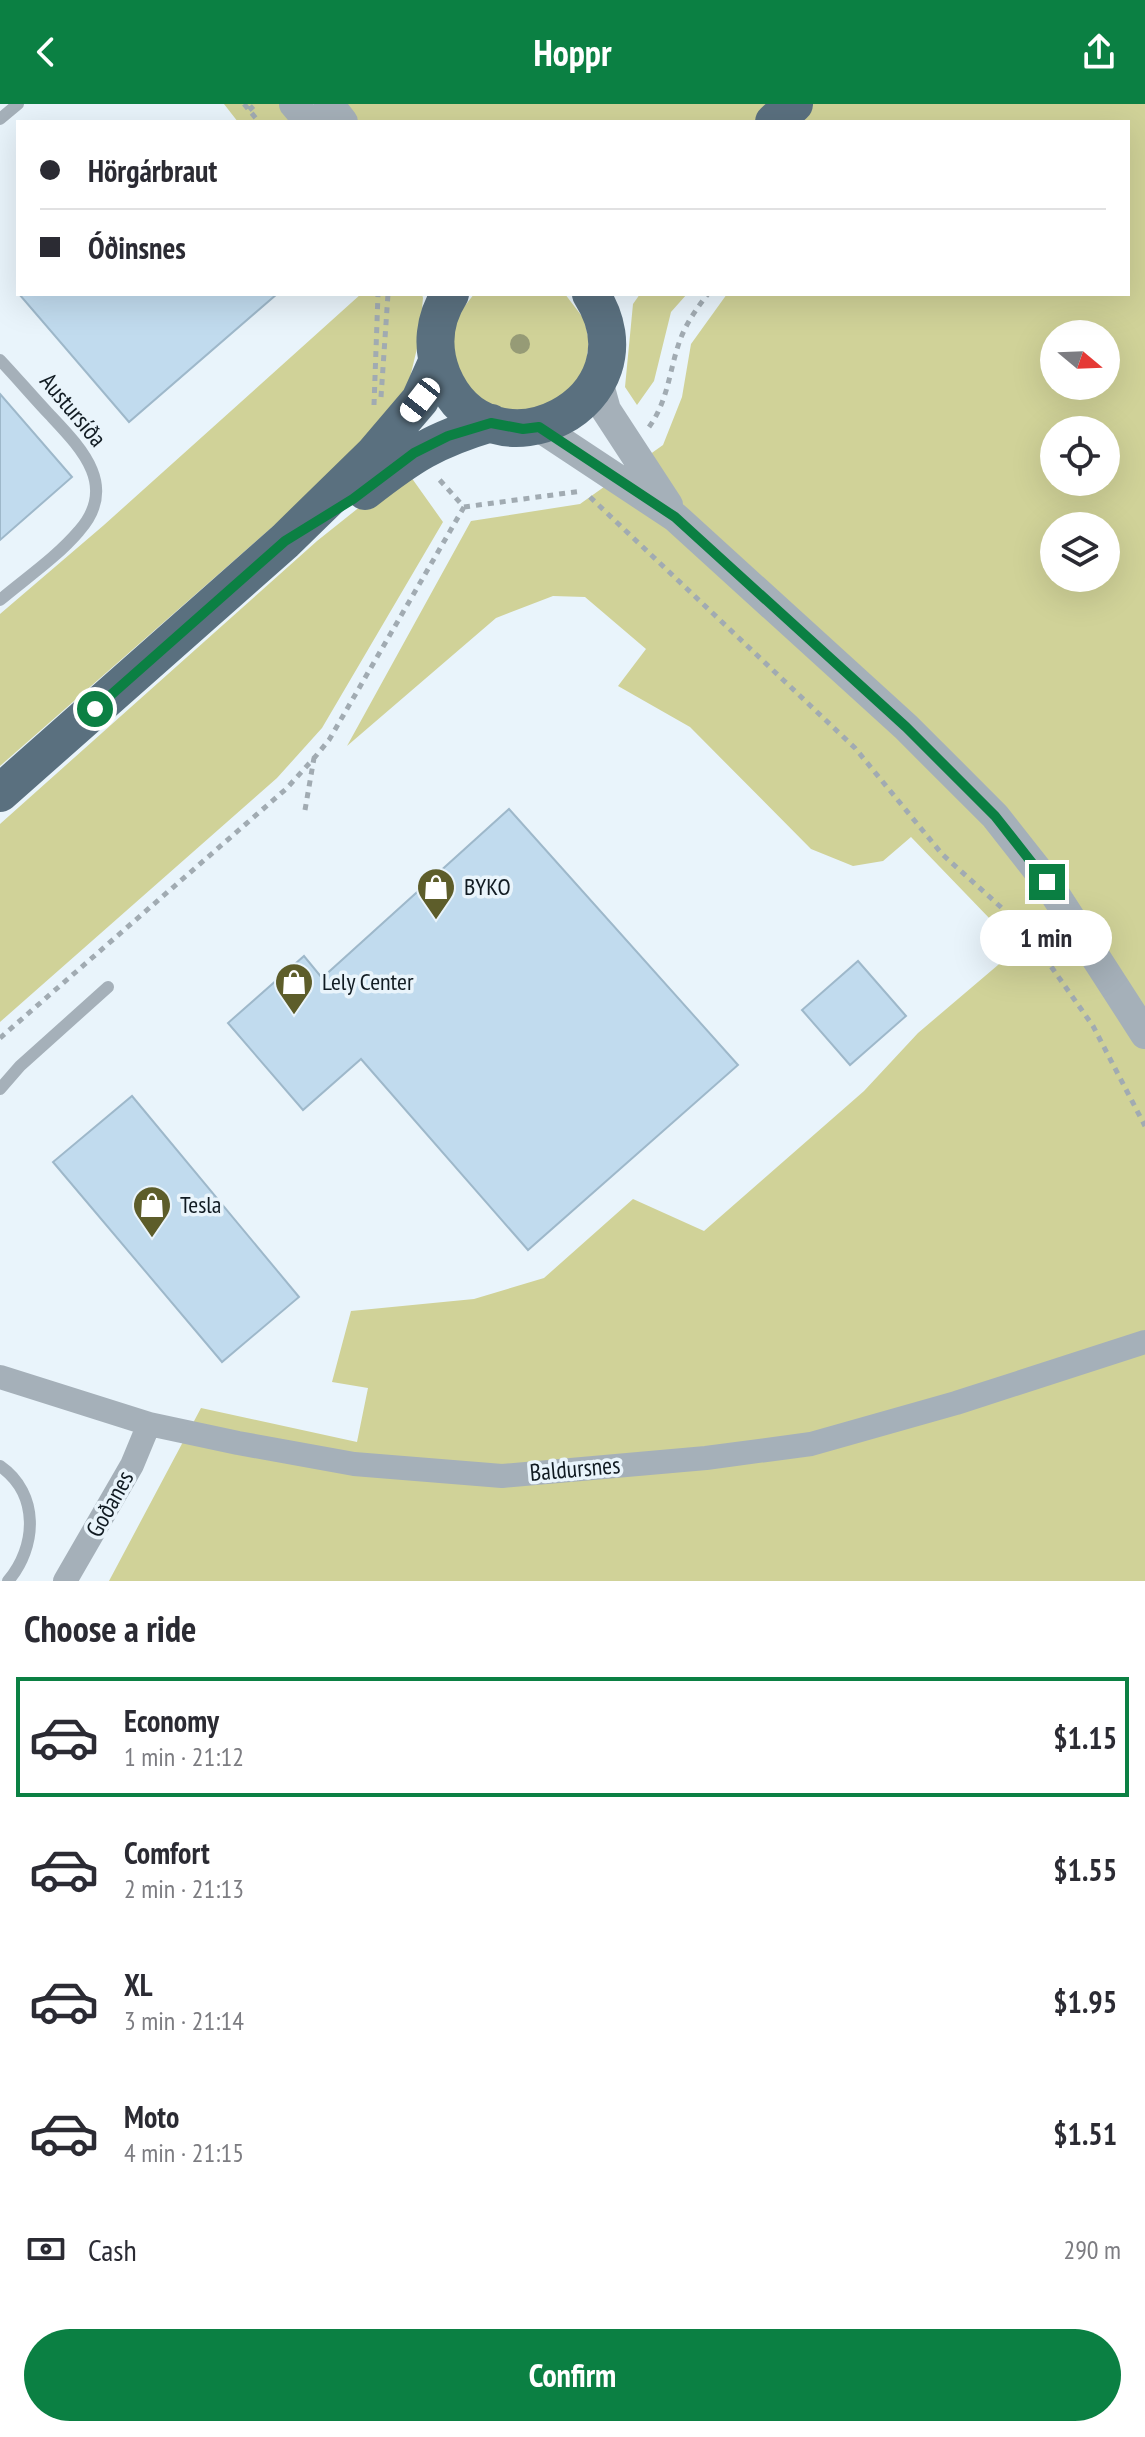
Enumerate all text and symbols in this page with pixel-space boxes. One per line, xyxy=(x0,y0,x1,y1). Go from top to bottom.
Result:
text: Hoppr xyxy=(534,29,611,76)
icon: back xyxy=(24,30,68,74)
icon: share xyxy=(1077,30,1121,74)
text: Hörgárbraut xyxy=(88,151,217,190)
text: Óðinsnes xyxy=(88,228,186,267)
north arrow xyxy=(1040,320,1120,400)
map controls xyxy=(1040,320,1120,592)
street label: Austursíða xyxy=(33,366,113,453)
car xyxy=(396,374,444,426)
button: locate xyxy=(1040,416,1120,496)
button: layers xyxy=(1040,512,1120,592)
route start xyxy=(77,691,113,727)
route end xyxy=(1029,864,1065,900)
shop icon: BYKO xyxy=(415,866,457,921)
place label: BYKO xyxy=(464,871,511,902)
callout: 1 min xyxy=(981,910,1113,966)
text: 1 min xyxy=(1020,921,1072,954)
shop icon: Lely Center xyxy=(273,961,315,1016)
place label: Lely Center xyxy=(322,966,414,997)
shop icon: Tesla xyxy=(131,1184,173,1239)
place label: Tesla xyxy=(180,1189,221,1220)
street label: Baldursnes xyxy=(528,1449,621,1488)
street label: Goðanes xyxy=(79,1465,140,1542)
text: Choose a ride xyxy=(24,1605,196,1652)
icon: car xyxy=(28,1701,100,1773)
text: Economy xyxy=(124,1701,219,1740)
text: $1.15 xyxy=(1053,1718,1117,1757)
text: 1 min · 21:12 xyxy=(124,1740,244,1773)
icon: car xyxy=(28,1833,100,1905)
text: Comfort xyxy=(124,1833,210,1872)
text: $1.55 xyxy=(1053,1850,1117,1889)
text: 2 min · 21:13 xyxy=(124,1872,244,1905)
icon: car xyxy=(28,1965,100,2037)
text: XL xyxy=(124,1965,153,2004)
text: $1.95 xyxy=(1053,1982,1117,2021)
text: 3 min · 21:14 xyxy=(124,2004,244,2037)
icon: car xyxy=(28,2097,100,2169)
text: Moto xyxy=(124,2097,179,2136)
text: $1.51 xyxy=(1053,2114,1117,2153)
text: 4 min · 21:15 xyxy=(124,2136,244,2169)
icon: cash xyxy=(24,2227,68,2271)
text: Cash xyxy=(88,2230,137,2269)
text: 290 m xyxy=(1063,2233,1121,2266)
button: Confirm xyxy=(24,2329,1121,2421)

